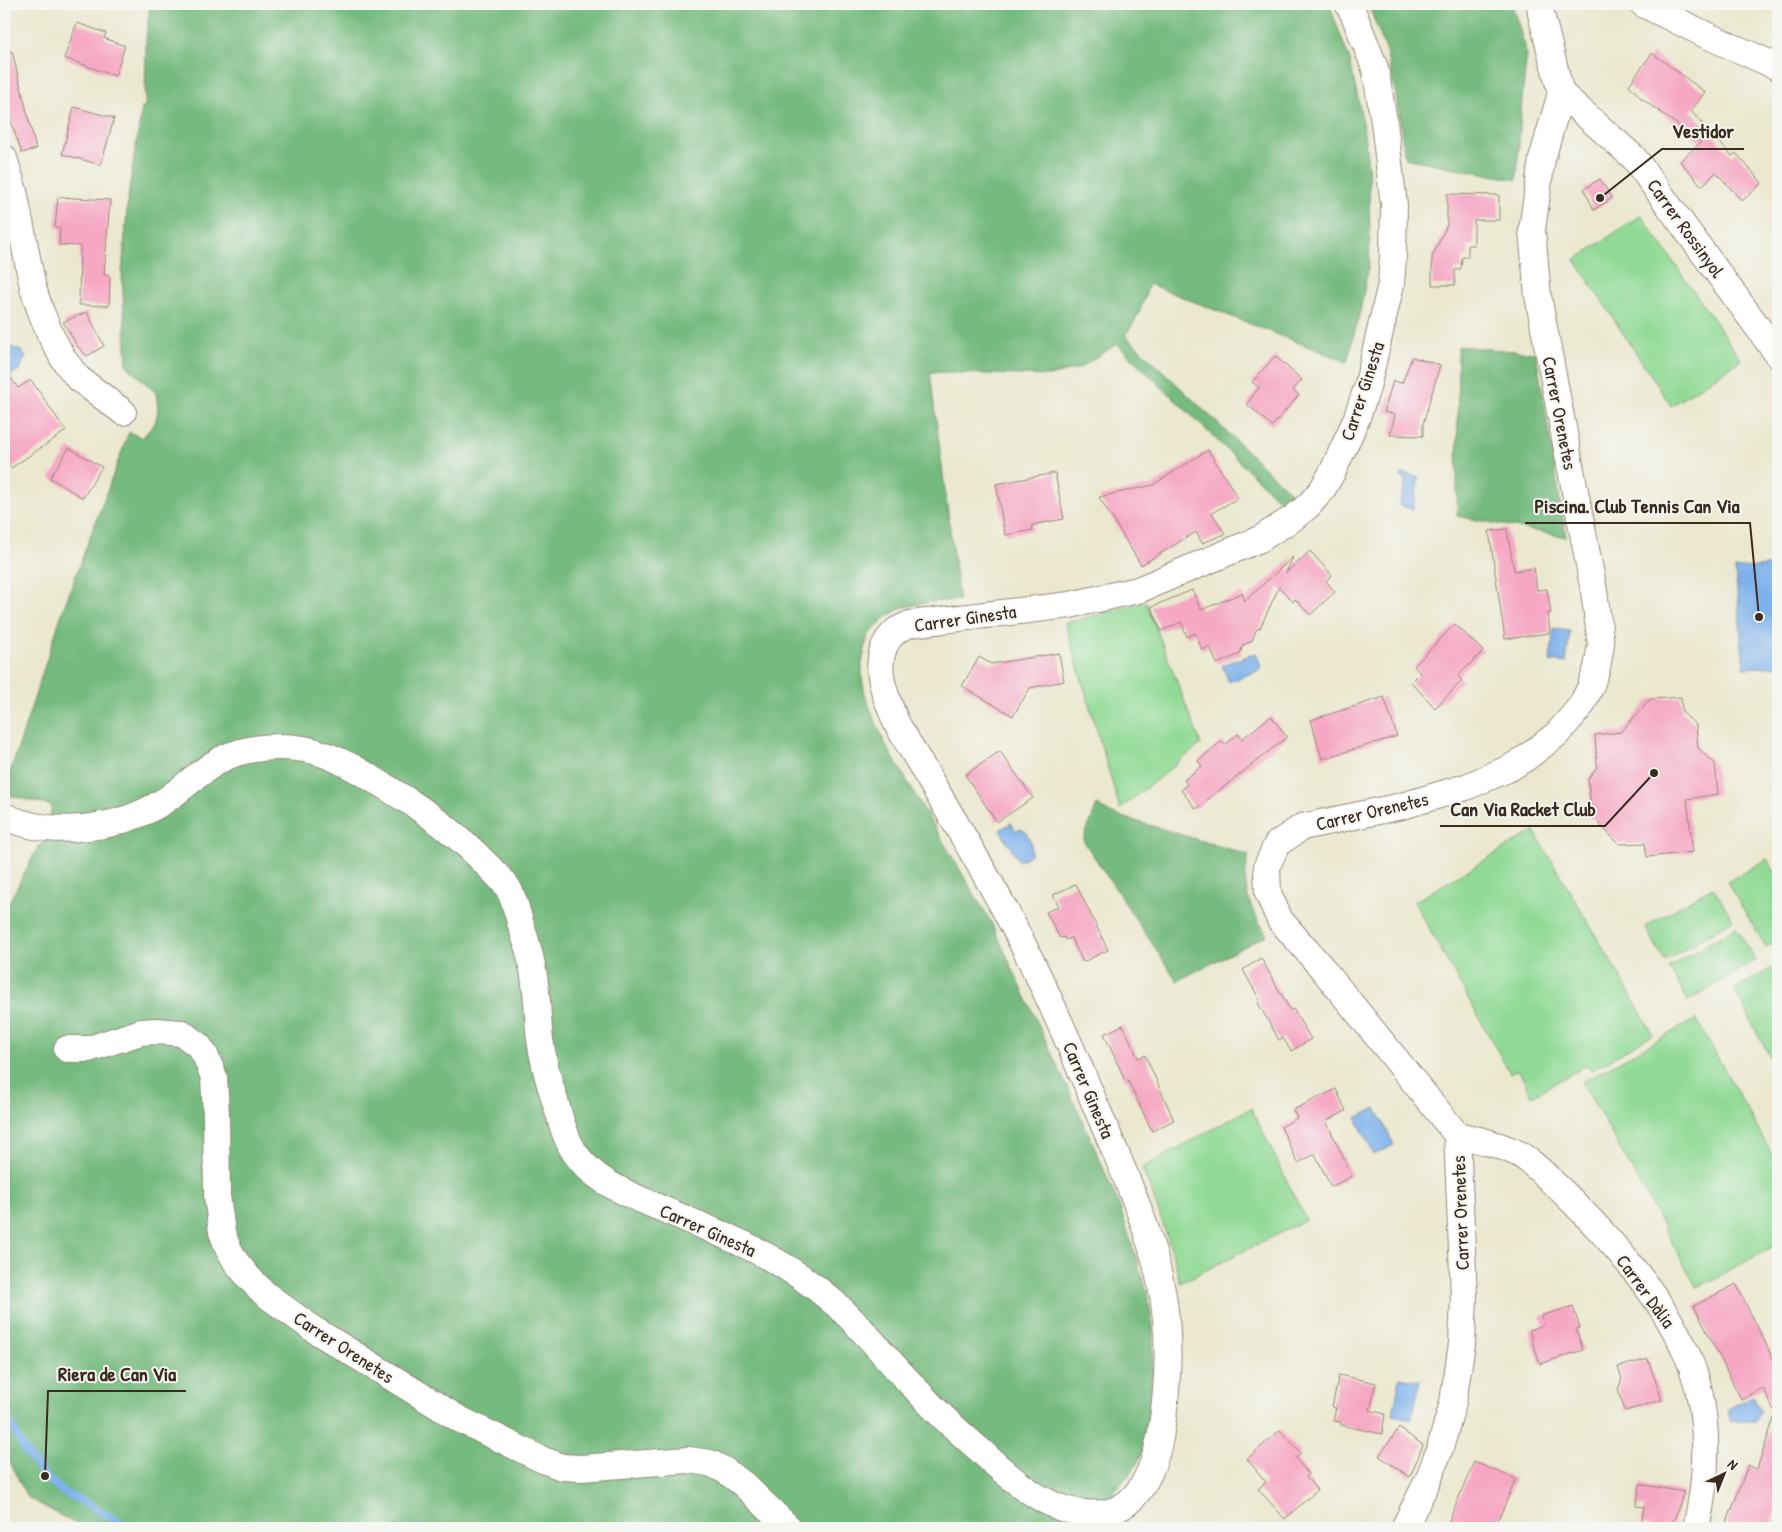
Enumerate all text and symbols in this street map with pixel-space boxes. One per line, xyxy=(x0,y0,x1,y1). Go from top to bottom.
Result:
callout: Vestidor xyxy=(1662,114,1744,149)
text: Vestidor xyxy=(1672,117,1734,144)
street label: Carrer Rossinyol xyxy=(1641,173,1731,283)
street label: Carrer Ginesta xyxy=(1334,338,1390,444)
street label: Carrer Orenetes xyxy=(1536,354,1584,472)
callout: Piscina. Club Tennis Can Via xyxy=(1525,488,1750,523)
text: Piscina. Club Tennis Can Via xyxy=(1534,492,1740,519)
street label: Carrer Ginesta xyxy=(912,598,1018,638)
street label: Carrer Orenetes xyxy=(1313,785,1431,837)
callout: Can Via Racket Club xyxy=(1440,791,1605,826)
text: Can Via Racket Club xyxy=(1450,795,1596,822)
street label: Carrer Ginesta xyxy=(1057,1038,1121,1143)
street label: Carrer Orenetes xyxy=(1445,1155,1475,1271)
street label: Carrer Ginesta xyxy=(656,1197,761,1263)
street label: Carrer Dàlia xyxy=(1611,1249,1682,1333)
street label: Carrer Orenetes xyxy=(289,1305,399,1389)
callout: Riera de Can Via xyxy=(48,1356,186,1391)
text: Riera de Can Via xyxy=(58,1360,176,1387)
north arrow xyxy=(1700,1450,1750,1500)
text: N xyxy=(1724,1455,1743,1474)

